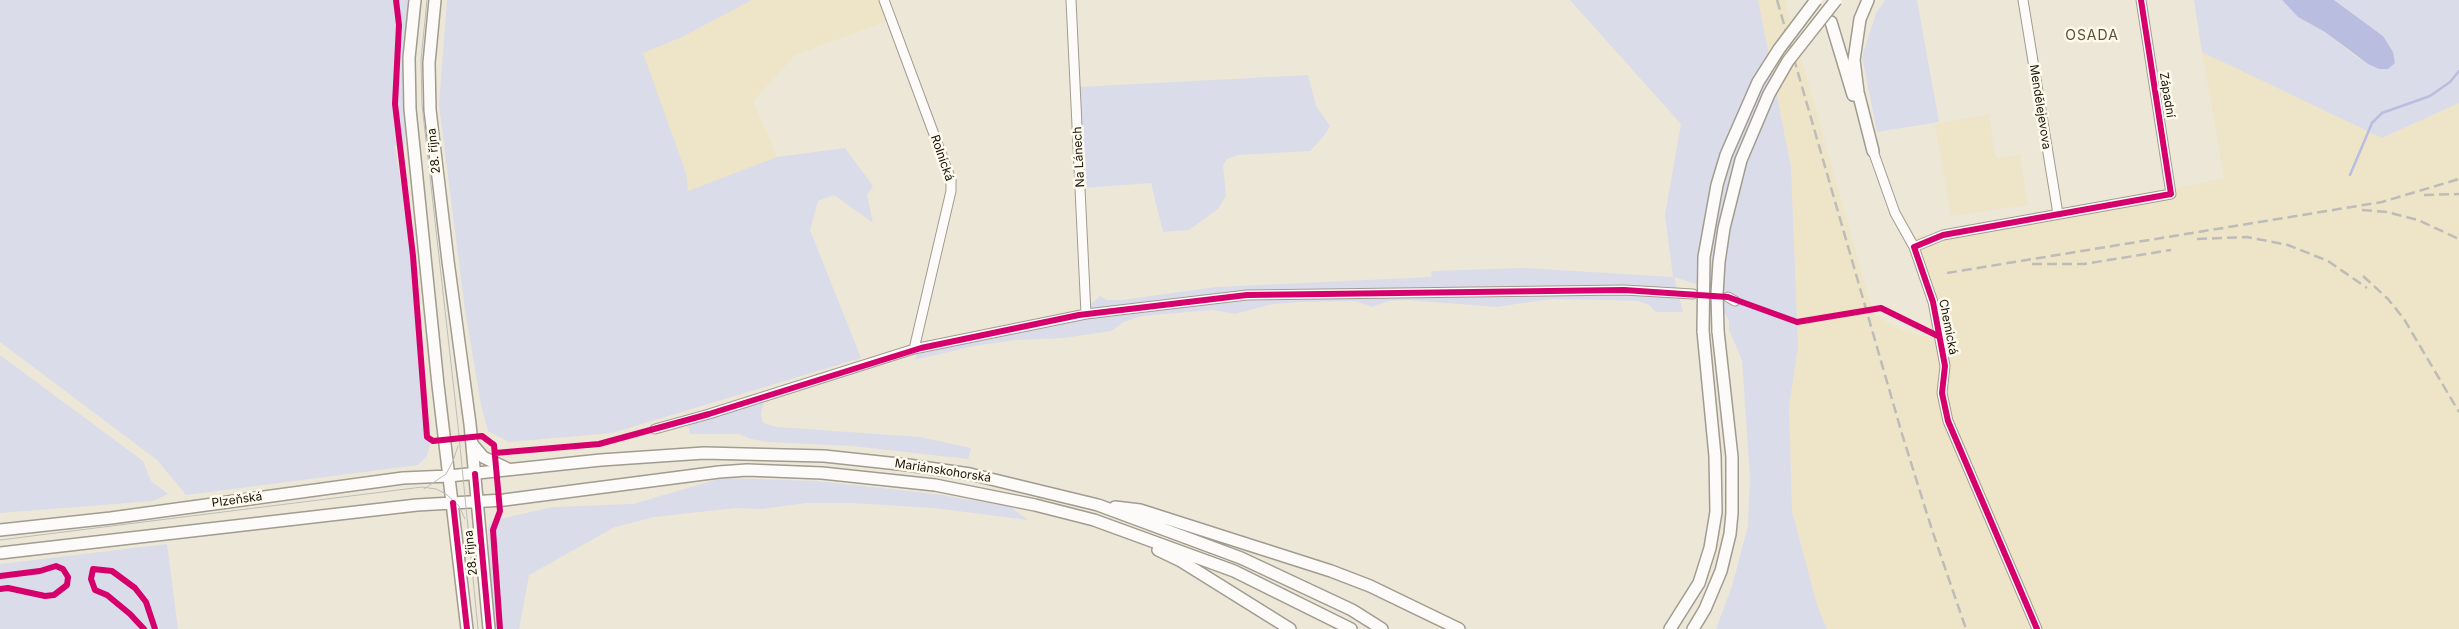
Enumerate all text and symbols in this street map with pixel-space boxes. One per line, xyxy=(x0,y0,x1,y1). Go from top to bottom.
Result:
district label: OSADA xyxy=(2065,28,2119,44)
street label: Mendělejevova xyxy=(2026,64,2054,150)
street label: Západní xyxy=(2156,71,2178,119)
street label: Na Lánech xyxy=(1070,126,1088,188)
street label: 28. října xyxy=(424,128,444,174)
street label: Rolnická xyxy=(927,133,957,183)
street label: Chemická xyxy=(1936,298,1960,356)
street label: Mariánskohorská xyxy=(894,456,992,486)
street label: Plzeňská xyxy=(211,489,263,511)
street label: 28. října xyxy=(461,530,481,576)

